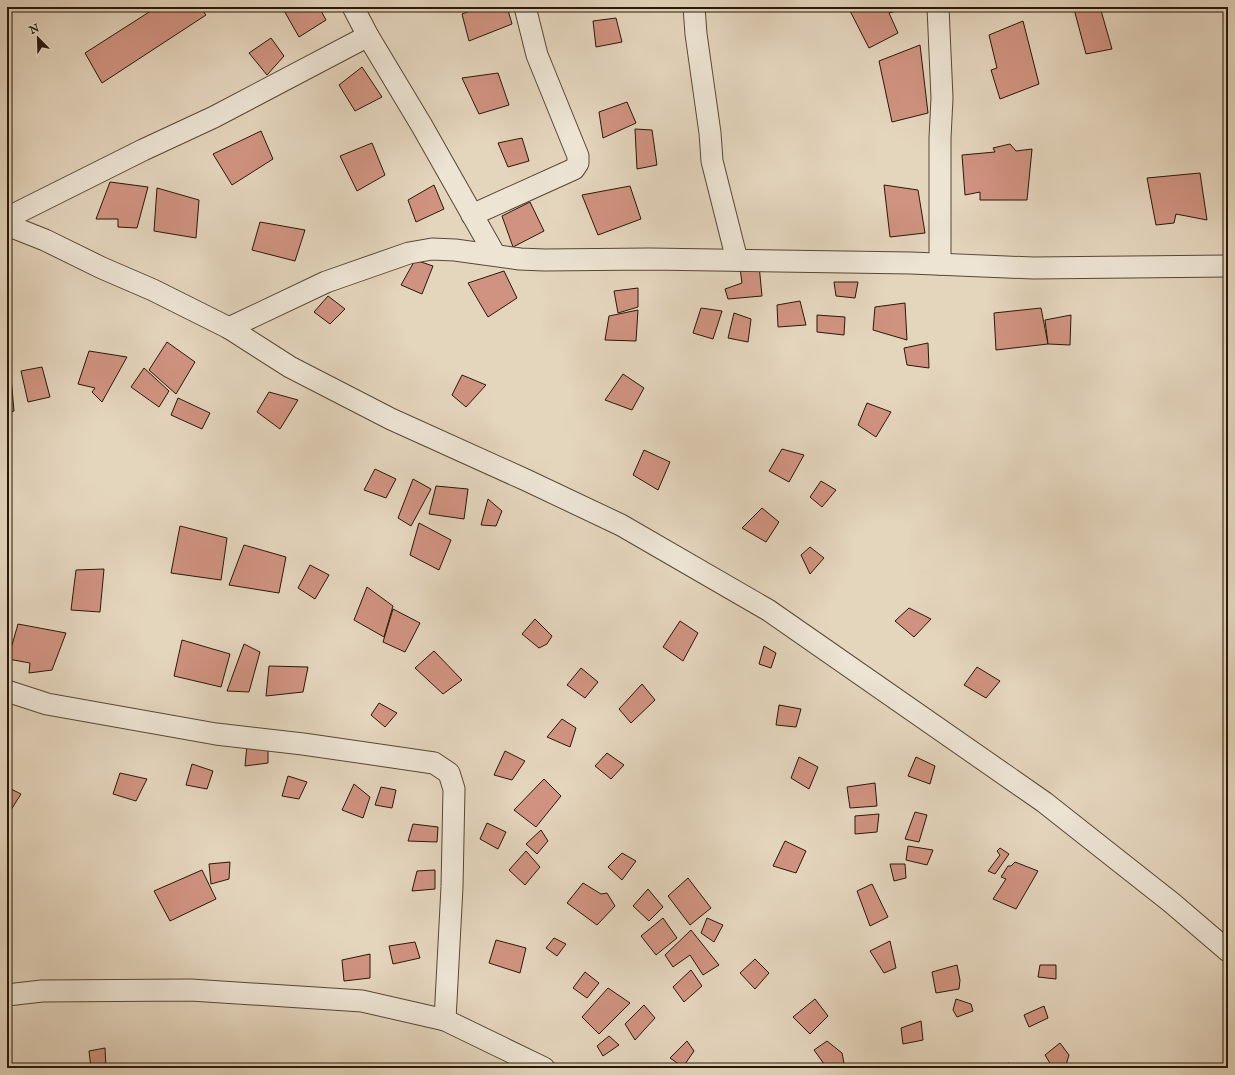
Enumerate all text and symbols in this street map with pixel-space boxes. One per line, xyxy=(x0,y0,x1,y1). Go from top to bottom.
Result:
north arrow xyxy=(18,18,58,58)
text: N xyxy=(26,21,42,38)

